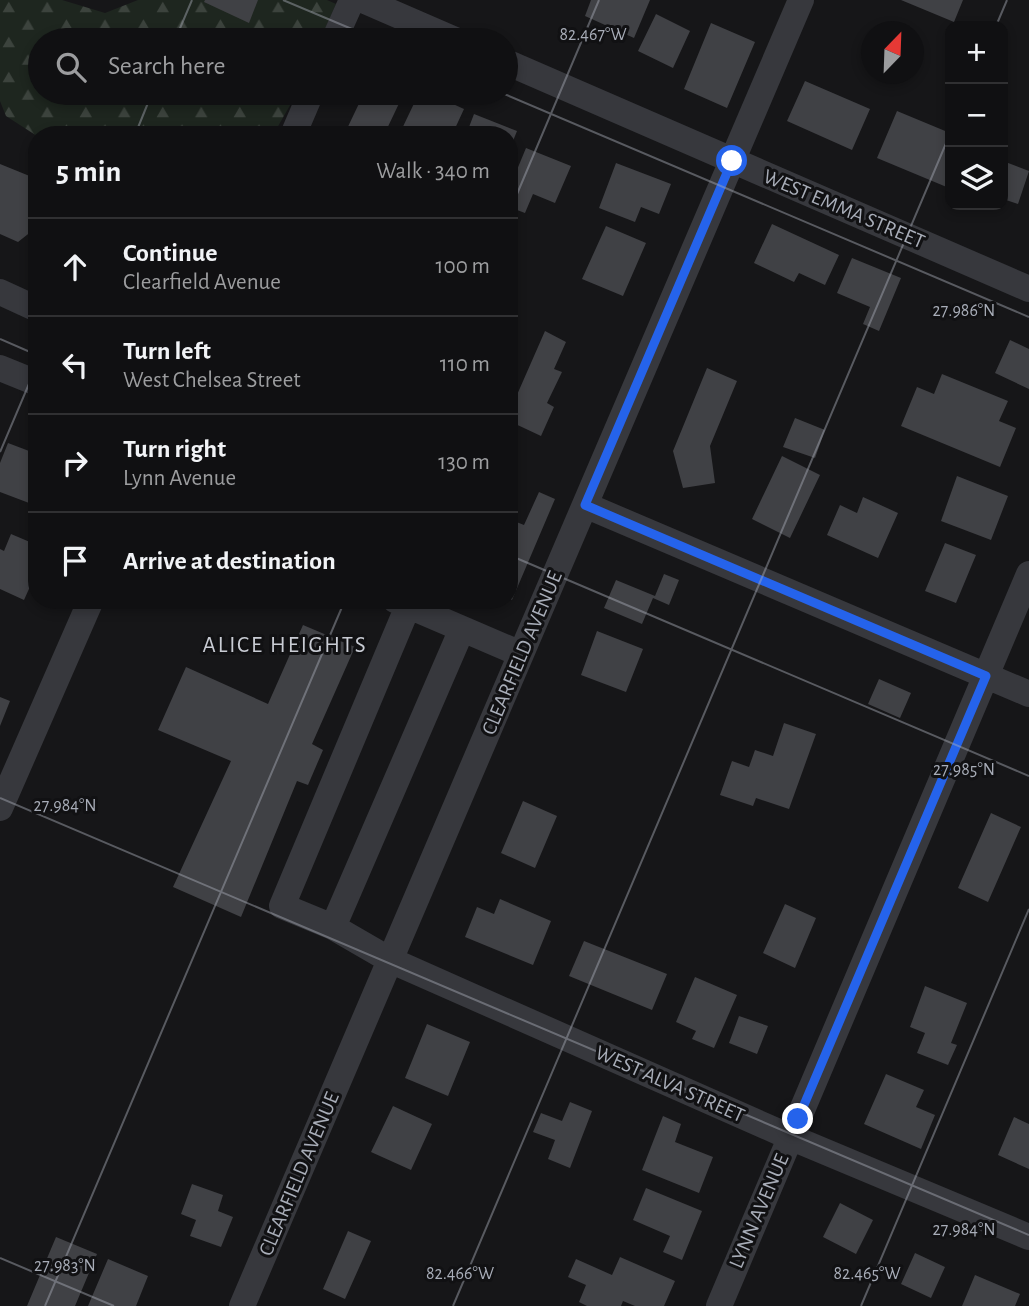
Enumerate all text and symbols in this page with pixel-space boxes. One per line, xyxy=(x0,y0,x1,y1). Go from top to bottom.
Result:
north arrow xyxy=(861,21,924,84)
map controls xyxy=(945,21,1008,210)
button: + xyxy=(945,21,1008,84)
text: 82.467°W xyxy=(559,26,627,44)
search box xyxy=(28,28,518,105)
icon: search xyxy=(52,48,90,86)
text: Search here xyxy=(108,53,226,79)
button: − xyxy=(945,84,1008,147)
route start xyxy=(716,145,747,176)
button: layers xyxy=(945,147,1008,210)
text: 5 min xyxy=(56,157,121,187)
text: Walk · 340 m xyxy=(376,160,490,183)
street label: WEST EMMA STREET xyxy=(760,166,928,252)
text: Continue xyxy=(123,240,218,266)
icon: ahead xyxy=(56,248,94,286)
text: 100 m xyxy=(436,255,490,278)
text: Clearfield Avenue xyxy=(123,271,281,294)
text: 27.986°N xyxy=(933,302,995,320)
text: Turn left xyxy=(123,338,211,364)
icon: left xyxy=(56,346,94,384)
text: 110 m xyxy=(440,353,490,376)
text: West Chelsea Street xyxy=(123,369,301,392)
text: Turn right xyxy=(123,436,226,462)
icon: right xyxy=(56,444,94,482)
text: 130 m xyxy=(438,451,490,474)
text: Lynn Avenue xyxy=(123,467,236,490)
icon: arrive xyxy=(56,542,94,580)
text: Arrive at destination xyxy=(123,548,336,574)
street label: CLEARFIELD AVENUE xyxy=(478,568,566,738)
district label: ALICE HEIGHTS xyxy=(202,634,368,657)
text: 27.985°N xyxy=(933,761,995,779)
text: 27.984°N xyxy=(33,797,97,815)
street label: WEST ALVA STREET xyxy=(592,1042,748,1126)
street label: CLEARFIELD AVENUE xyxy=(255,1089,343,1259)
route end xyxy=(782,1103,813,1134)
street label: LYNN AVENUE xyxy=(725,1151,793,1271)
text: 27.984°N xyxy=(932,1221,996,1239)
text: 27.983°N xyxy=(34,1257,96,1275)
text: 82.466°W xyxy=(426,1265,494,1283)
text: 82.465°W xyxy=(833,1265,901,1283)

